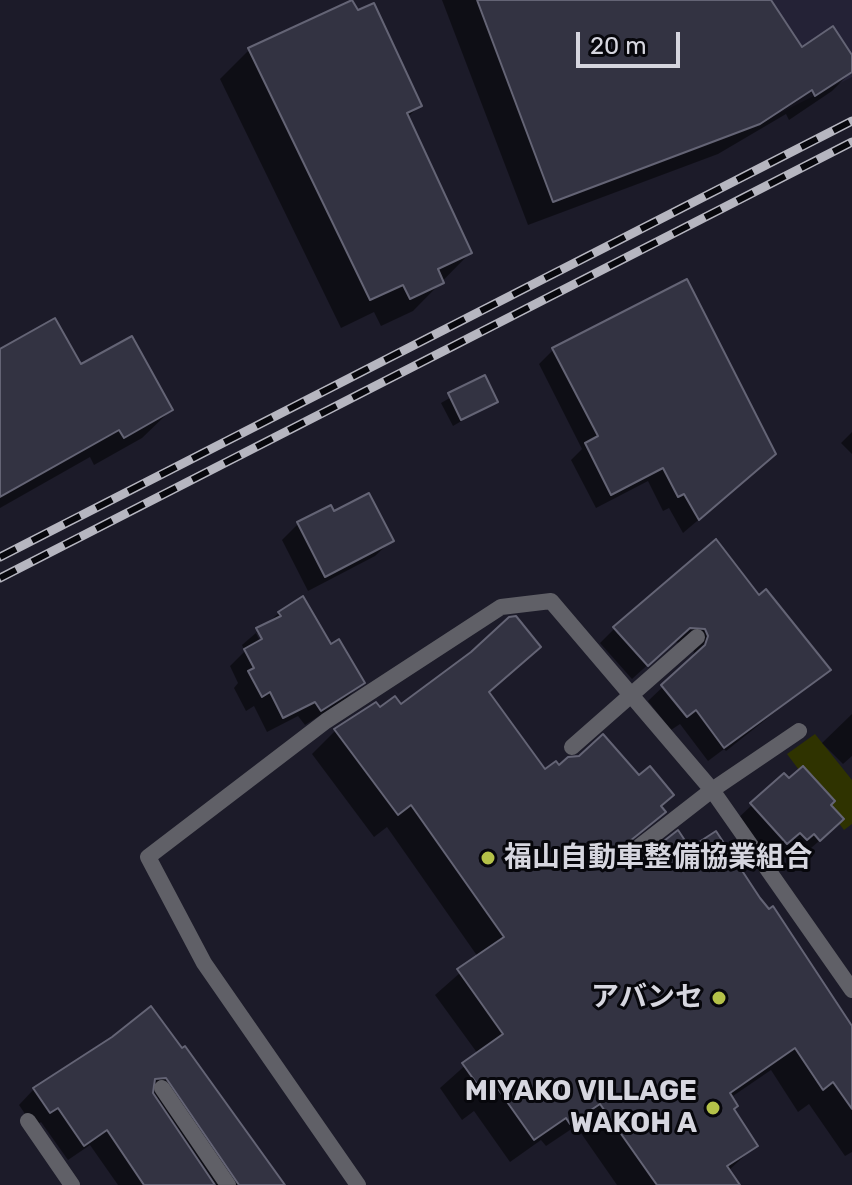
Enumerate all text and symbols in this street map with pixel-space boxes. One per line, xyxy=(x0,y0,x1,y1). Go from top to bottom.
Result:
scale bar xyxy=(580,16,684,66)
text: 20 m xyxy=(590,32,647,60)
place label: 福山自動車整備協業組合 xyxy=(504,841,812,875)
marker: 福山自動車整備協業組合 xyxy=(479,849,497,867)
place label: アバンセ xyxy=(591,981,703,1015)
marker: アバンセ xyxy=(710,989,728,1007)
place label: MIYAKO VILLAGE WAKOH A xyxy=(465,1075,697,1141)
marker: MIYAKO VILLAGE WAKOH A xyxy=(704,1099,722,1117)

